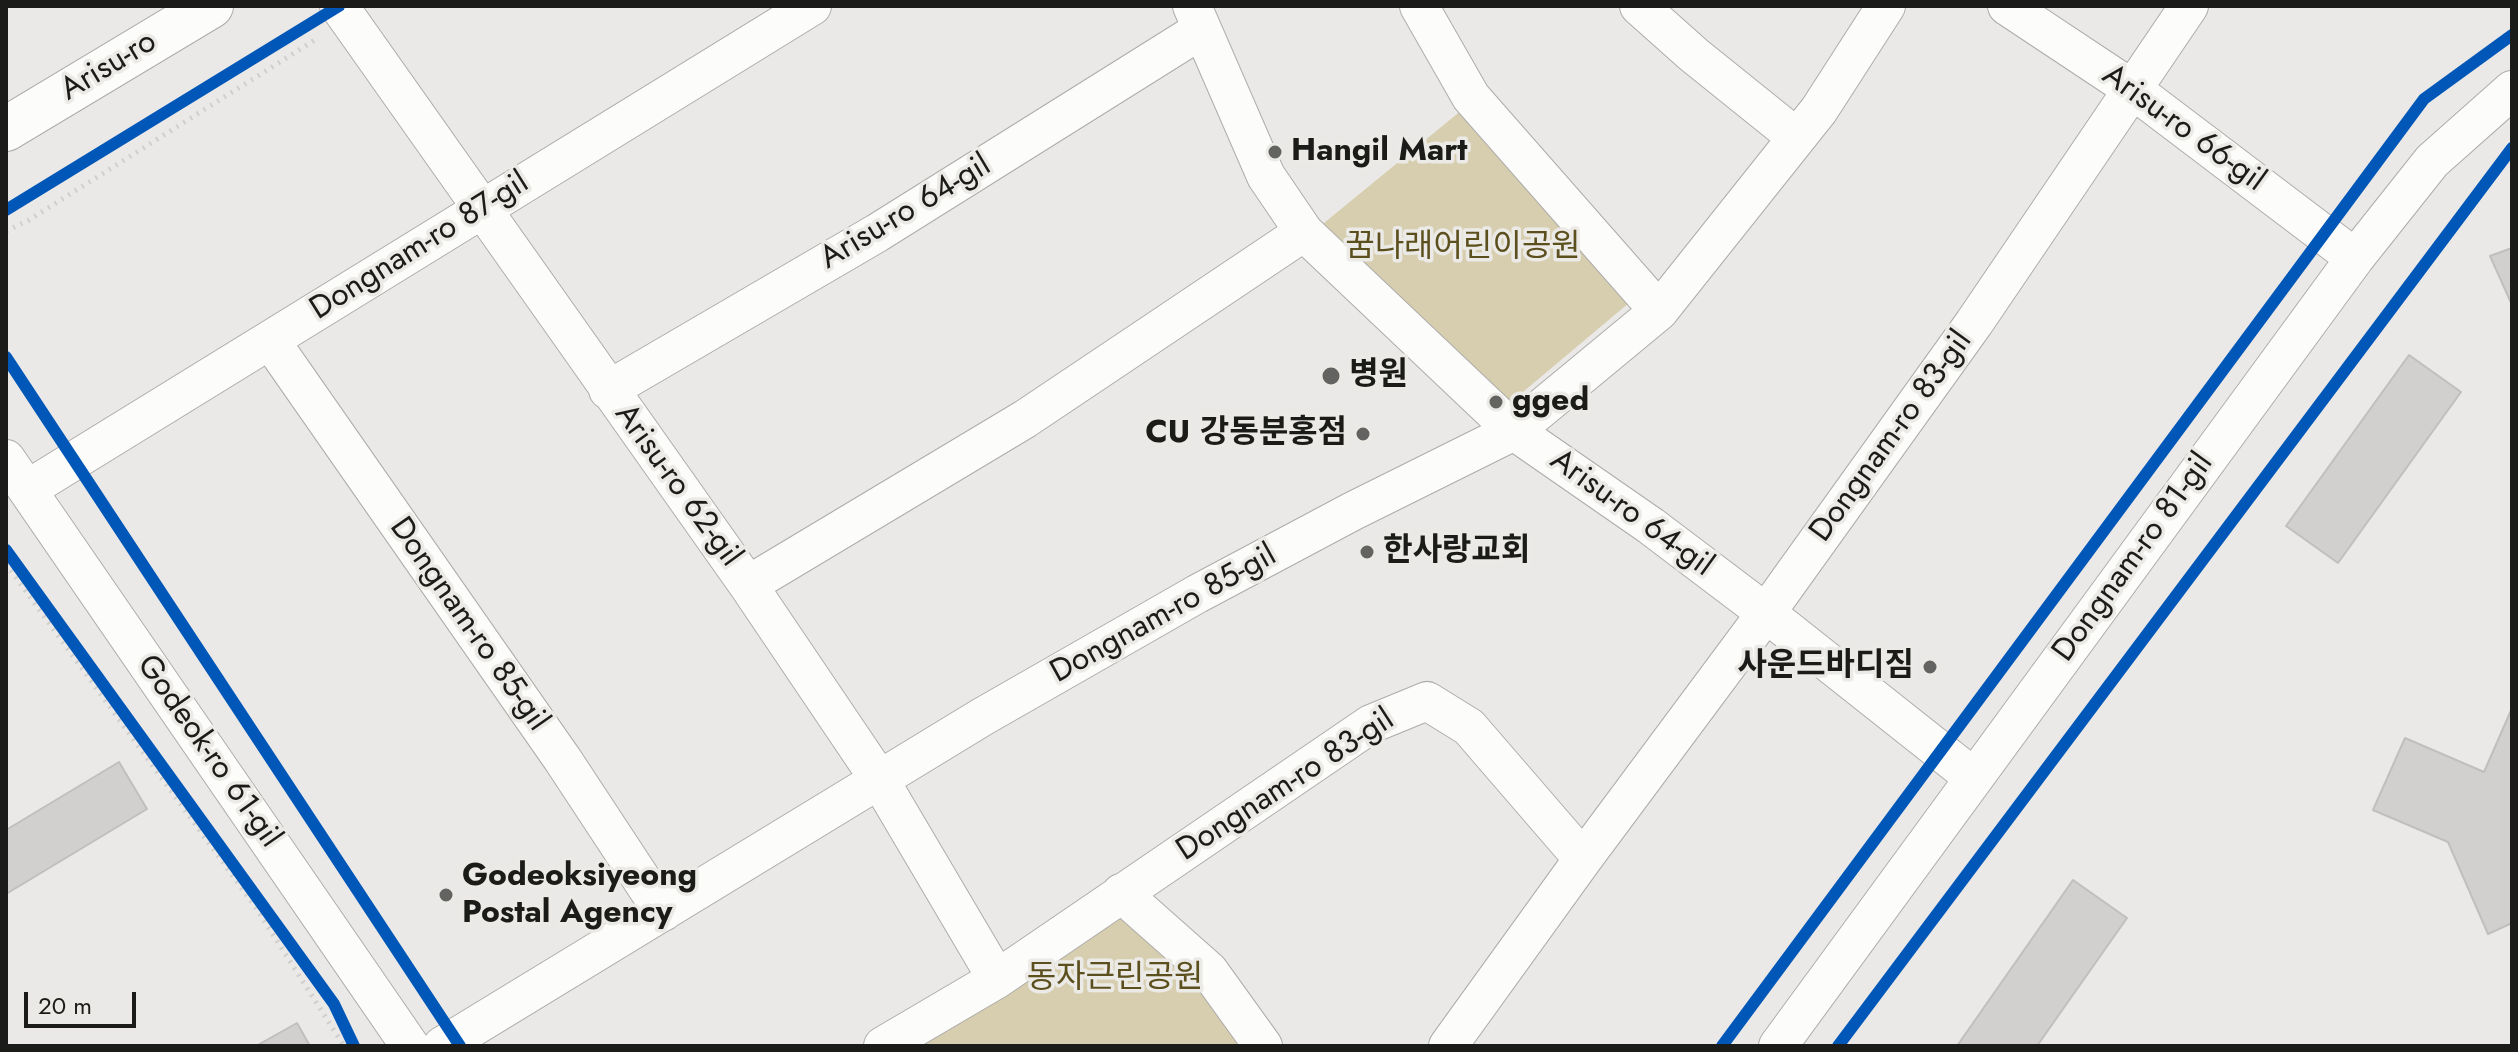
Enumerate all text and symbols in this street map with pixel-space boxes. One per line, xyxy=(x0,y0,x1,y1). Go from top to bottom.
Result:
street label: Arisu-ro xyxy=(54,24,164,110)
street label: Arisu-ro 66-gil xyxy=(2094,57,2272,201)
place label: Hangil Mart xyxy=(1291,133,1467,171)
marker: Hangil Mart xyxy=(1266,143,1284,161)
street label: Arisu-ro 64-gil xyxy=(814,147,998,279)
street label: Dongnam-ro 87-gil xyxy=(304,164,536,330)
park label: 꿈나래어린이공원 xyxy=(1345,229,1581,267)
street label: Dongnam-ro 83-gil xyxy=(1803,324,1981,550)
place label: 병원 xyxy=(1349,357,1408,395)
marker: 병원 xyxy=(1320,365,1342,387)
place label: gged xyxy=(1512,383,1589,421)
marker: gged xyxy=(1487,393,1505,411)
street label: Arisu-ro 62-gil xyxy=(605,397,749,575)
place label: CU 강동분홍점 xyxy=(1145,415,1347,453)
marker: CU 강동분홍점 xyxy=(1354,425,1372,443)
street label: Arisu-ro 64-gil xyxy=(1542,442,1720,586)
street label: Dongnam-ro 81-gil xyxy=(2046,446,2222,670)
street label: Dongnam-ro 85-gil xyxy=(380,511,556,739)
place label: 한사랑교회 xyxy=(1383,533,1530,571)
street label: Dongnam-ro 85-gil xyxy=(1045,537,1283,693)
marker: 한사랑교회 xyxy=(1358,543,1376,561)
street label: Godeok-ro 61-gil xyxy=(127,648,289,856)
place label: 사운드바디짐 xyxy=(1737,648,1914,686)
marker: 사운드바디짐 xyxy=(1921,658,1939,676)
street label: Dongnam-ro 83-gil xyxy=(1170,701,1402,871)
place label: Godeoksiyeong Postal Agency xyxy=(462,858,697,933)
marker: Godeoksiyeong Postal Agency xyxy=(437,886,455,904)
park label: 동자근린공원 xyxy=(1027,960,1203,998)
scale bar xyxy=(28,976,140,1026)
text: 20 m xyxy=(38,988,92,1023)

